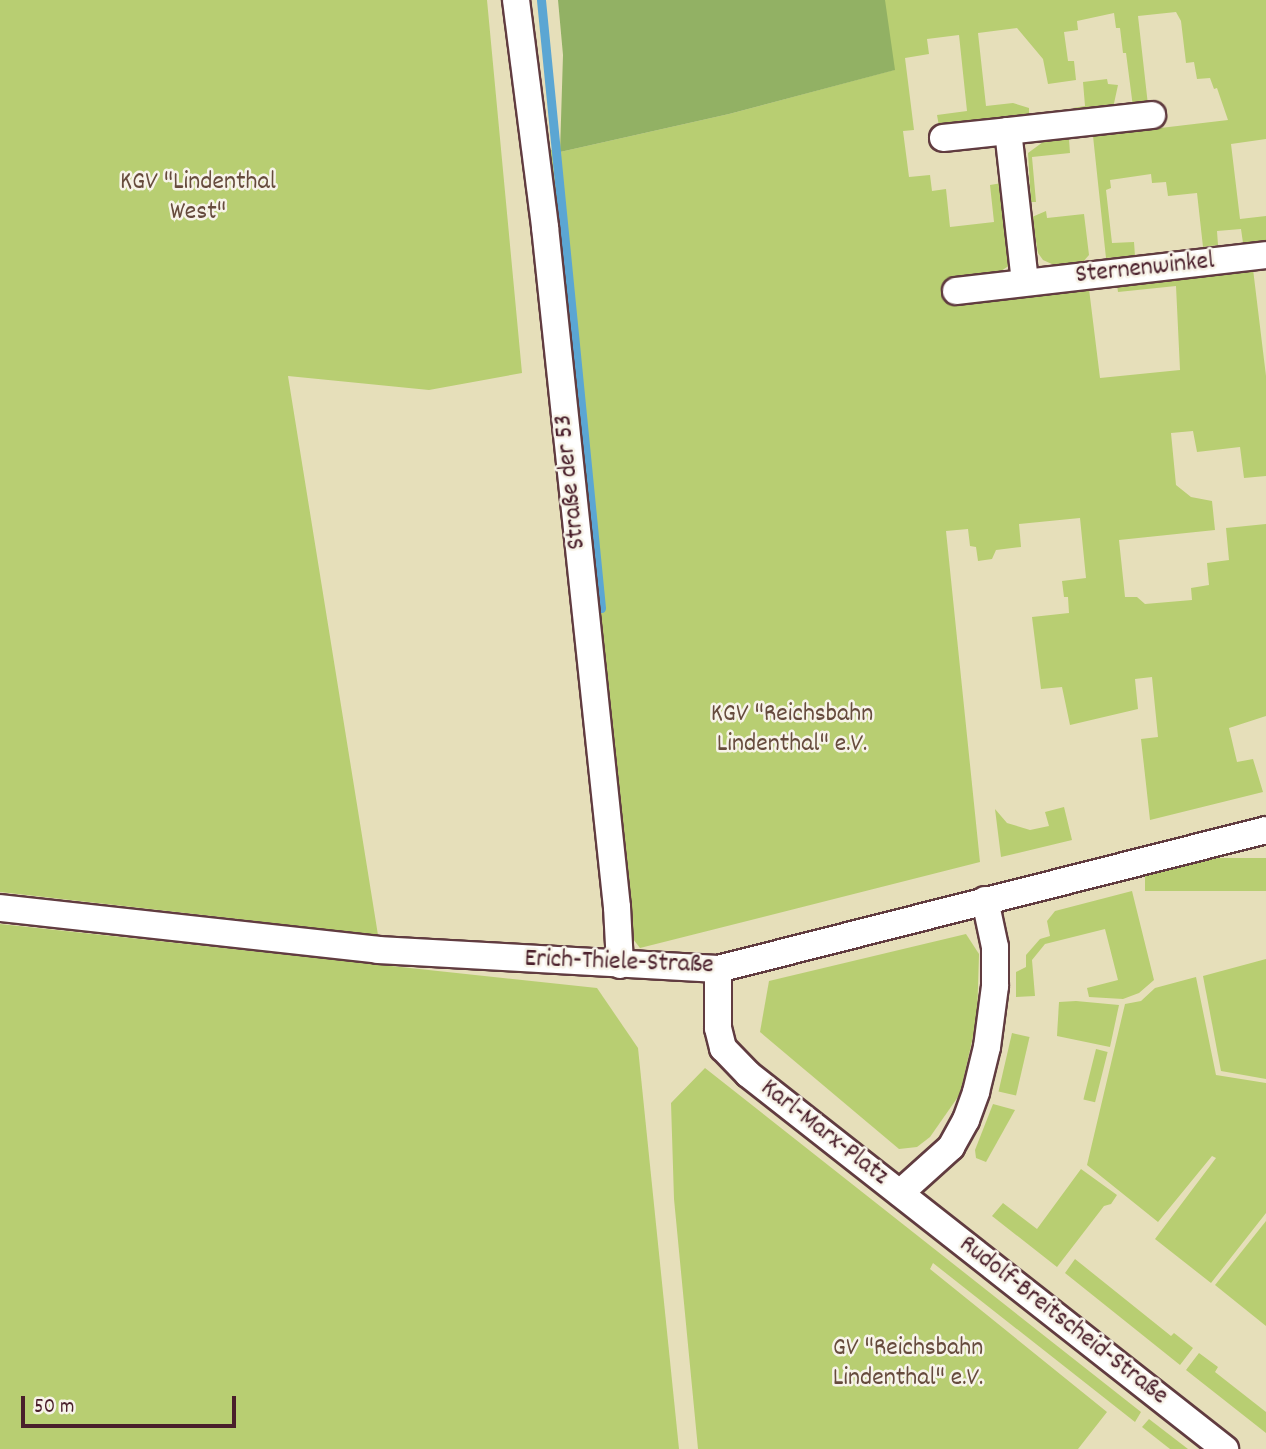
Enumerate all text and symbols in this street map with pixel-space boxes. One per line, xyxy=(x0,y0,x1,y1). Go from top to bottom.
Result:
park label: KGV "Lindenthal West" xyxy=(120,167,276,228)
street label: Sternenwinkel xyxy=(1074,246,1216,292)
street label: Straße der 53 xyxy=(548,413,594,551)
park label: KGV "Reichsbahn Lindenthal" e.V. xyxy=(711,699,873,760)
street label: Erich-Thiele-Straße xyxy=(524,944,714,982)
street label: Karl-Marx-Platz xyxy=(754,1073,894,1193)
street label: Rudolf-Breitscheid-Straße xyxy=(952,1230,1174,1412)
park label: GV "Reichsbahn Lindenthal" e.V. xyxy=(833,1333,983,1394)
scale bar xyxy=(24,1382,240,1426)
text: 50 m xyxy=(34,1393,74,1423)

